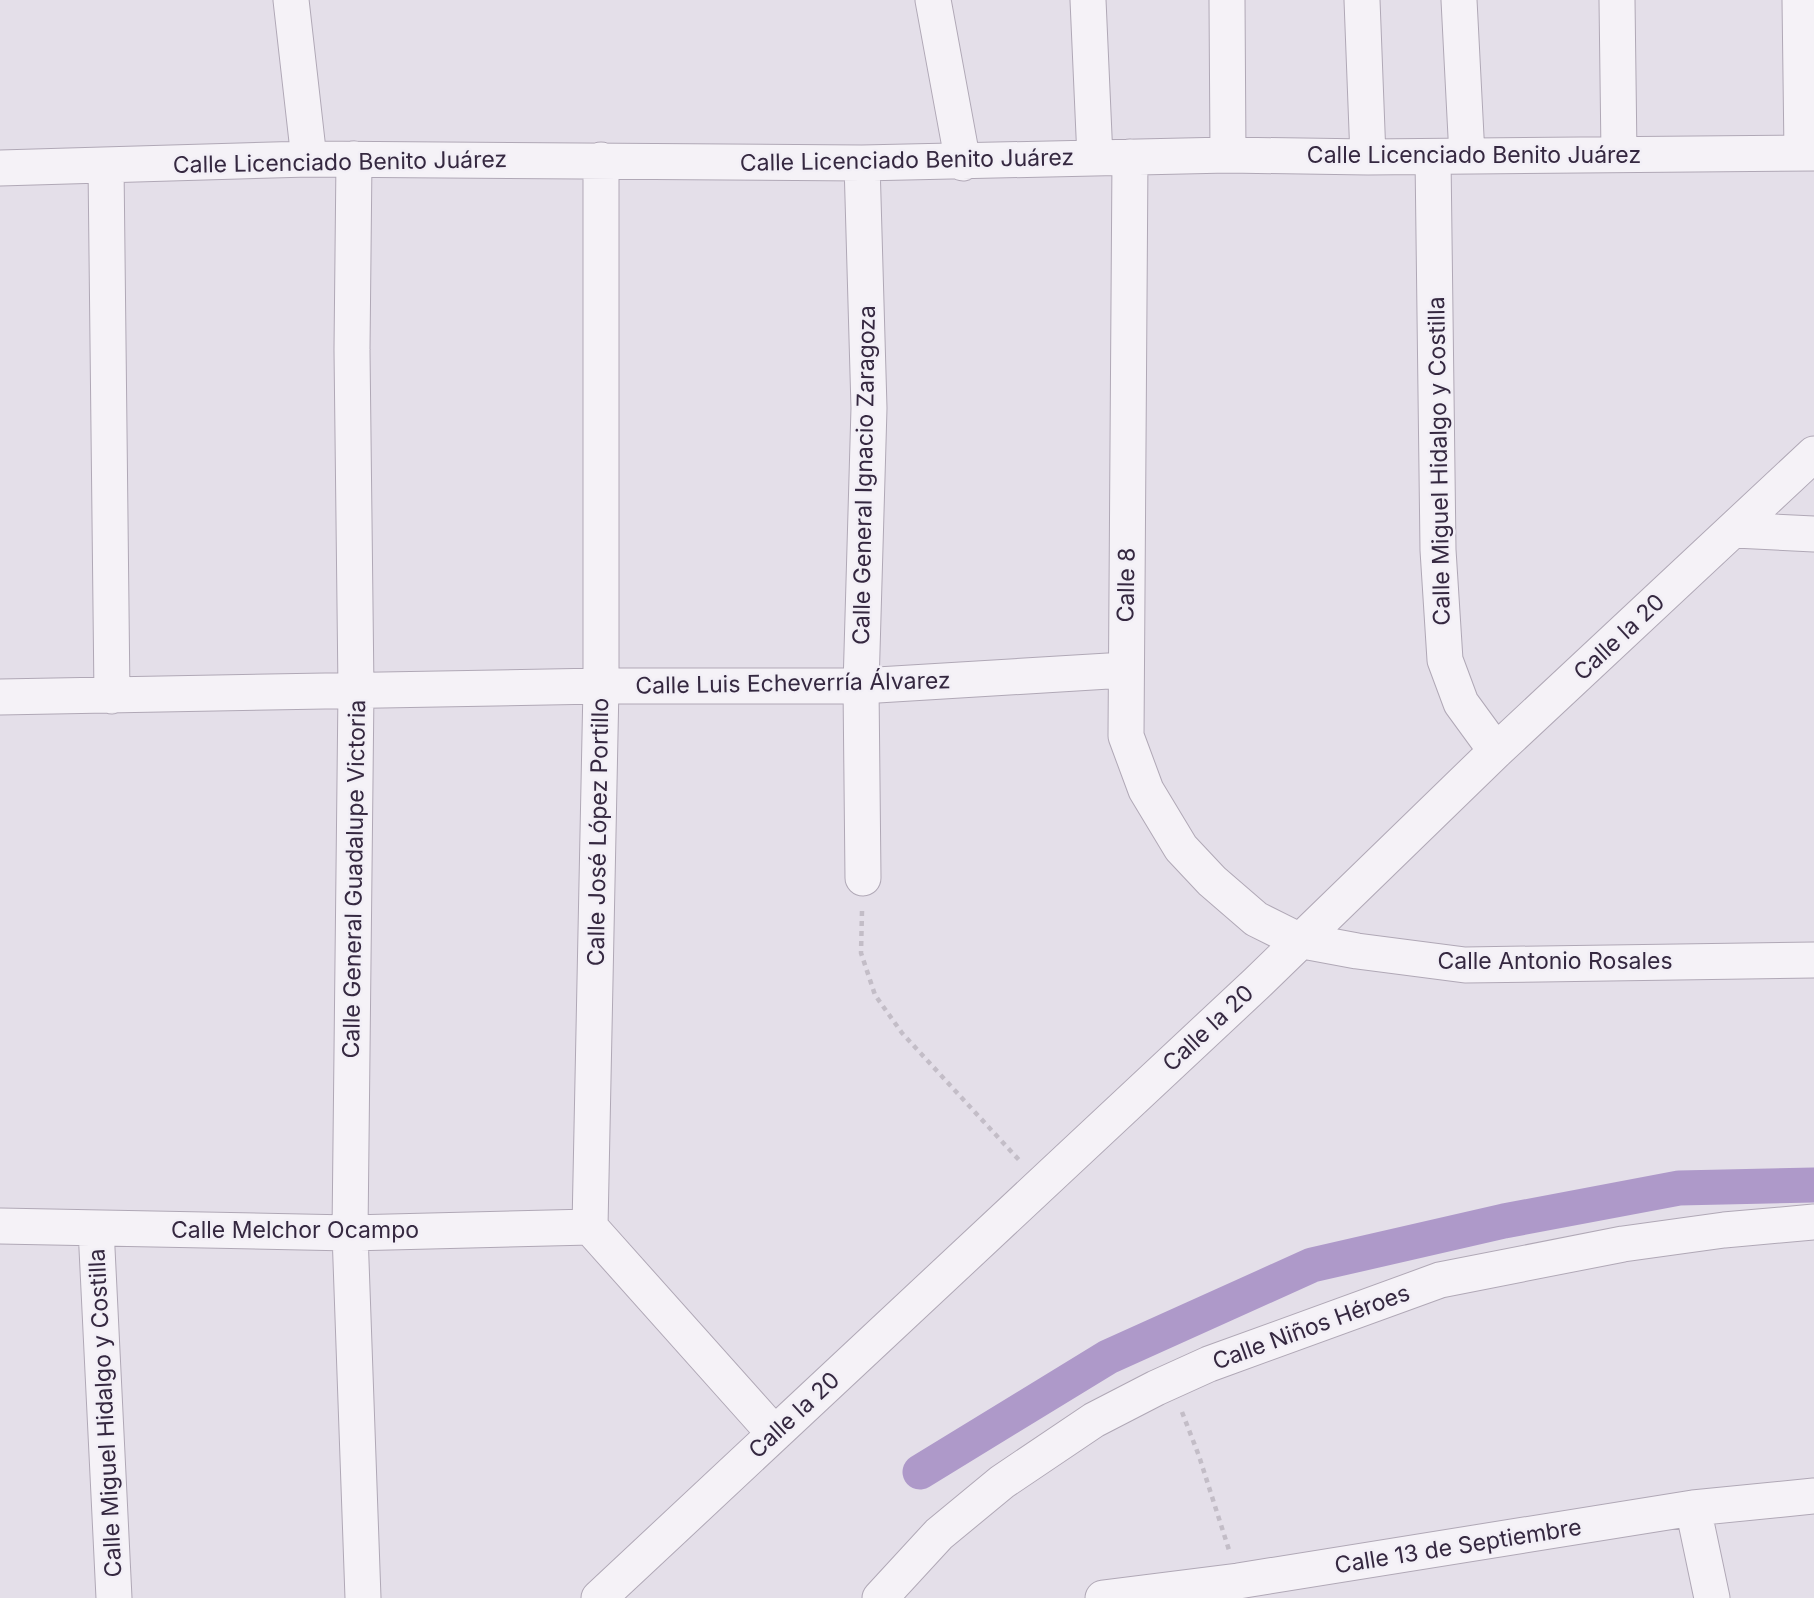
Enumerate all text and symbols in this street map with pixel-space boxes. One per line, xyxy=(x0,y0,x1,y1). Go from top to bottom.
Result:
street label: Calle Licenciado Benito Juárez xyxy=(1307,141,1641,169)
street label: Calle Licenciado Benito Juárez xyxy=(740,143,1074,177)
street label: Calle Licenciado Benito Juárez xyxy=(173,145,507,179)
street label: Calle Miguel Hidalgo y Costilla xyxy=(1422,296,1456,626)
street label: Calle General Ignacio Zaragoza xyxy=(847,305,881,645)
street label: Calle 8 xyxy=(1111,547,1141,623)
street label: Calle la 20 xyxy=(1568,588,1670,686)
street label: Calle Luis Echeverría Álvarez xyxy=(635,666,951,700)
street label: Calle José López Portillo xyxy=(582,698,614,966)
street label: Calle General Guadalupe Victoria xyxy=(337,699,371,1059)
street label: Calle Antonio Rosales xyxy=(1437,947,1673,975)
street label: Calle la 20 xyxy=(1157,979,1259,1077)
street label: Calle Melchor Ocampo xyxy=(171,1216,419,1244)
street label: Calle Miguel Hidalgo y Costilla xyxy=(82,1248,128,1578)
street label: Calle Niños Héroes xyxy=(1209,1278,1413,1376)
street label: Calle la 20 xyxy=(743,1366,845,1464)
street label: Calle 13 de Septiembre xyxy=(1333,1513,1583,1579)

